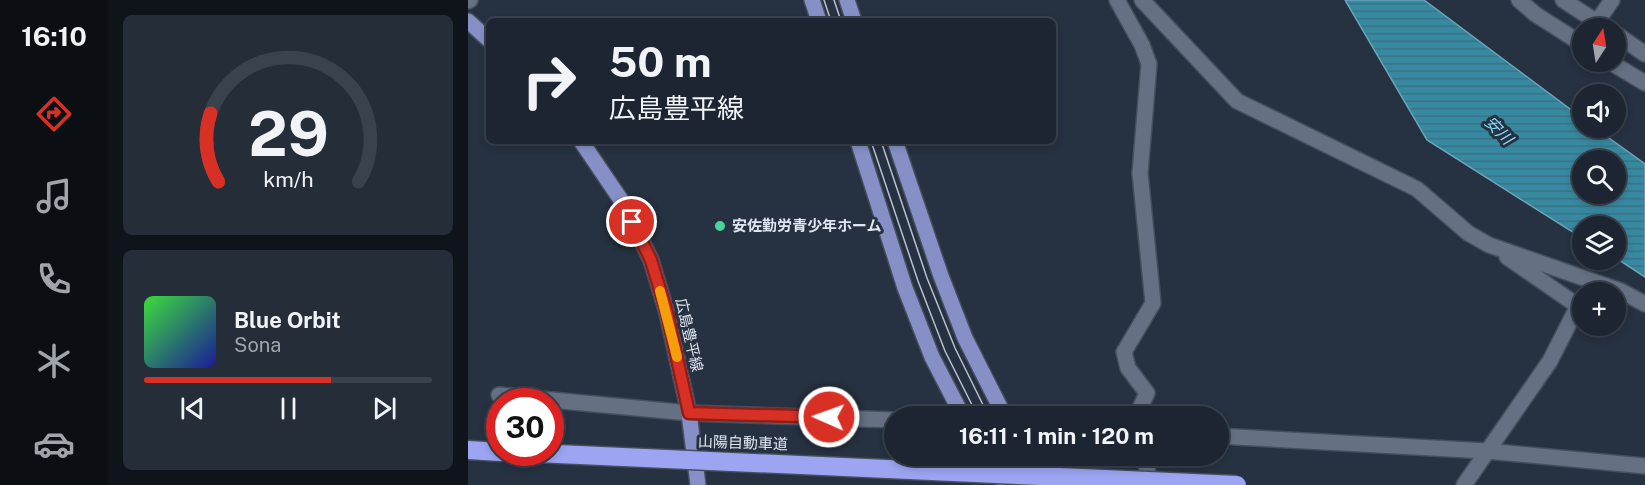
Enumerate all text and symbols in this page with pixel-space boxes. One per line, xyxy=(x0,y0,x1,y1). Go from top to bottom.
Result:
north arrow xyxy=(1572,18,1626,72)
map controls xyxy=(1572,18,1626,336)
text: 16:10 xyxy=(21,20,87,52)
text: 50 m xyxy=(609,37,712,86)
icon: right xyxy=(510,42,588,120)
button: sound xyxy=(1572,84,1626,138)
text: 広島豊平線 xyxy=(609,92,744,124)
icon: directions xyxy=(33,93,75,135)
text: 29 xyxy=(248,97,328,170)
water label: 安川 xyxy=(1481,112,1518,150)
button: search xyxy=(1572,150,1626,204)
text: km/h xyxy=(263,167,313,192)
icon: music xyxy=(33,175,75,217)
pin xyxy=(606,196,657,247)
icon: arrive xyxy=(615,205,648,238)
button: layers xyxy=(1572,216,1626,270)
place label: 安佐勤労青少年ホーム xyxy=(732,217,882,234)
marker: 安佐勤労青少年ホーム xyxy=(713,219,727,233)
icon: phone xyxy=(33,258,75,300)
button: + xyxy=(1572,282,1626,336)
street label: 広島豊平線 xyxy=(673,296,706,373)
text: Blue Orbit xyxy=(234,307,341,333)
text: Sona xyxy=(234,333,281,357)
icon: climate xyxy=(33,340,75,382)
position arrow xyxy=(797,385,861,449)
speed limit sign: 30 xyxy=(486,388,564,466)
icon: previous xyxy=(176,392,209,425)
icon: pause xyxy=(272,392,305,425)
icon: next xyxy=(368,392,401,425)
icon: car xyxy=(33,423,75,465)
text: 16:11 · 1 min · 120 m xyxy=(959,423,1154,449)
street label: 山陽自動車道 xyxy=(698,432,788,453)

